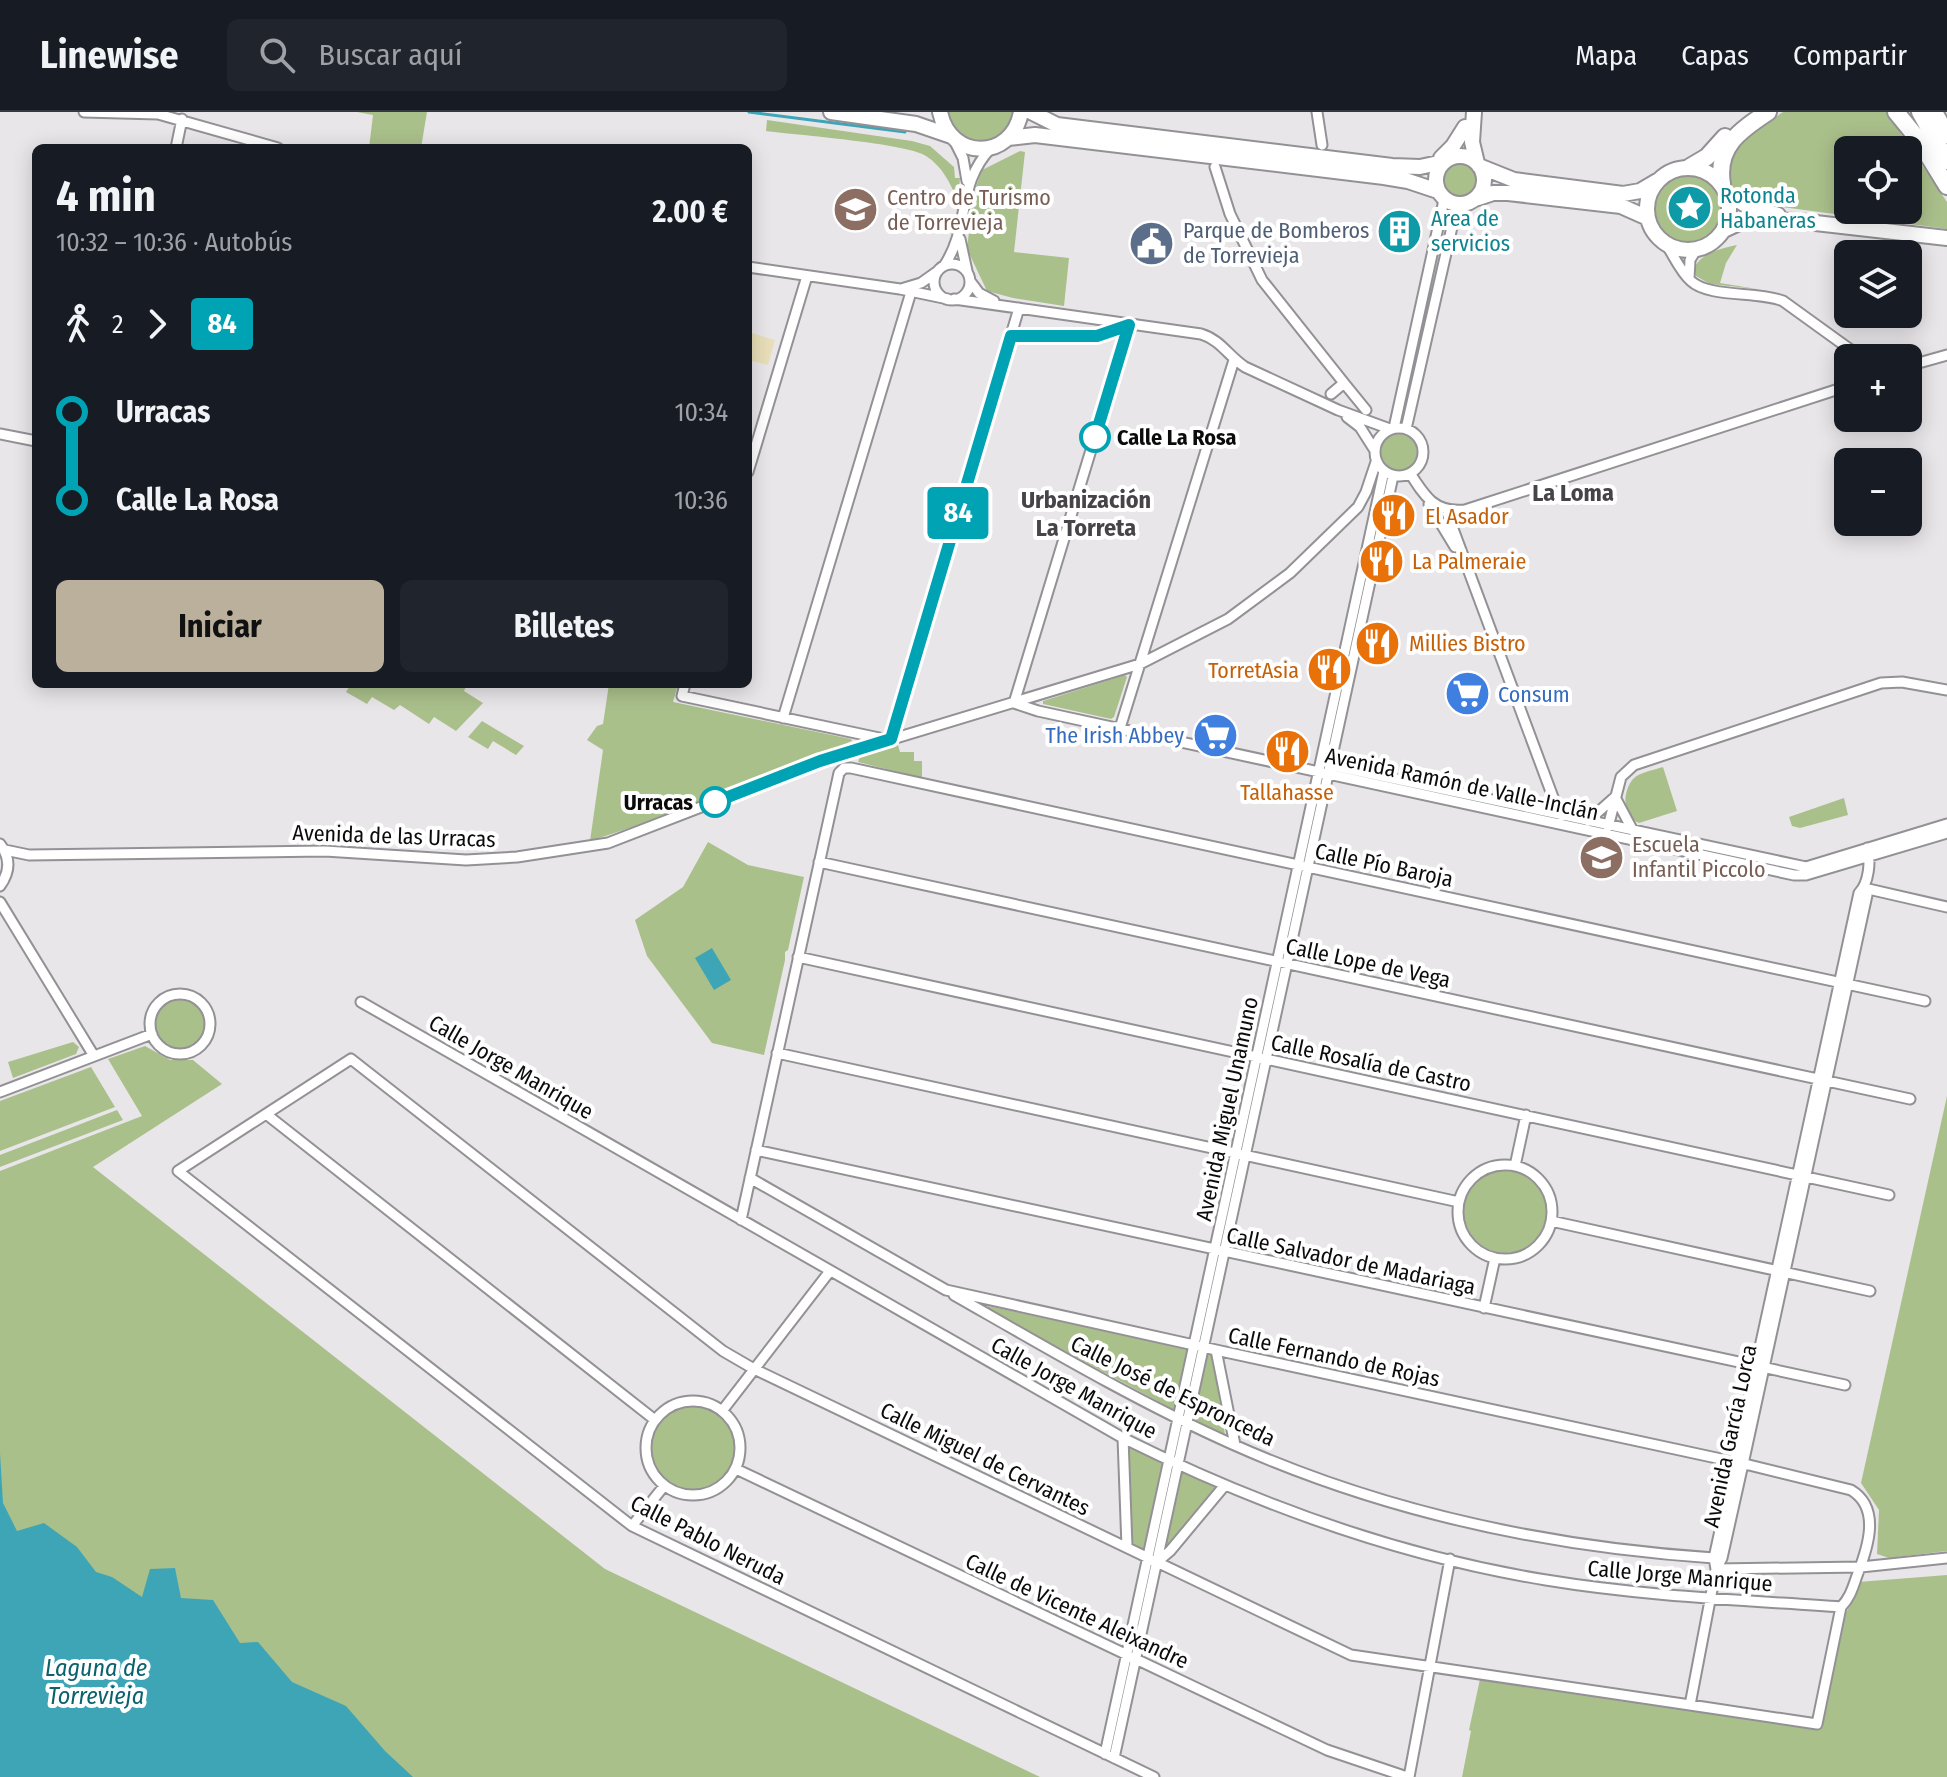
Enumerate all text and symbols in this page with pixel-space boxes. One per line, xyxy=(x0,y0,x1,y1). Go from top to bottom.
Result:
search box xyxy=(227,19,787,91)
text: Linewise xyxy=(40,32,179,78)
icon: search xyxy=(255,33,299,77)
text: Buscar aquí xyxy=(319,37,462,73)
text: Mapa xyxy=(1575,39,1637,72)
text: Capas xyxy=(1681,39,1749,72)
text: Compartir xyxy=(1793,39,1907,72)
map controls xyxy=(1834,136,1922,536)
button: locate xyxy=(1834,136,1922,224)
text: 4 min xyxy=(56,170,156,223)
place label: Rotonda Habaneras xyxy=(1720,182,1816,234)
place label: Centro de Turismo de Torrevieja xyxy=(887,184,1051,236)
place icon: Rotonda Habaneras xyxy=(1665,184,1713,232)
school or university icon: Centro de Turismo de Torrevieja xyxy=(832,186,880,234)
text: 2.00 € xyxy=(653,194,728,230)
place label: Area de servicios xyxy=(1431,205,1510,257)
building icon: Area de servicios xyxy=(1376,207,1424,255)
place label: Parque de Bomberos de Torrevieja xyxy=(1183,217,1370,269)
public building icon: Parque de Bomberos de Torrevieja xyxy=(1128,219,1176,267)
text: 10:32 – 10:36 · Autobús xyxy=(56,227,292,258)
button: layers xyxy=(1834,240,1922,328)
icon: walk xyxy=(56,302,100,346)
icon: forward xyxy=(135,302,179,346)
text: 84 xyxy=(207,307,237,340)
text: 2 xyxy=(112,309,123,340)
button: + xyxy=(1834,344,1922,432)
text: Urracas xyxy=(116,394,210,430)
text: 10:34 xyxy=(674,397,728,428)
marker: Calle La Rosa xyxy=(1080,422,1110,452)
place label: Calle La Rosa xyxy=(1117,424,1237,451)
button: − xyxy=(1834,448,1922,536)
district label: La Loma xyxy=(1532,479,1614,507)
text: Calle La Rosa xyxy=(116,482,279,518)
text: 10:36 xyxy=(674,485,728,516)
district label: Urbanización La Torreta xyxy=(1021,486,1151,542)
line badge: 84 xyxy=(922,487,994,539)
restaurant icon: El Asador xyxy=(1370,492,1418,540)
text: 84 xyxy=(943,496,973,529)
place label: El Asador xyxy=(1425,503,1509,530)
restaurant icon: La Palmeraie xyxy=(1357,537,1405,585)
place label: La Palmeraie xyxy=(1412,548,1526,575)
button: Iniciar xyxy=(56,580,384,672)
button: Billetes xyxy=(400,580,728,672)
restaurant icon: Millies Bistro xyxy=(1354,619,1402,667)
place label: Millies Bistro xyxy=(1409,630,1526,657)
restaurant icon: TorretAsia xyxy=(1306,646,1354,694)
place label: TorretAsia xyxy=(1208,657,1299,684)
supermarket icon: Consum xyxy=(1443,670,1491,718)
place label: Consum xyxy=(1498,681,1570,708)
supermarket icon: The Irish Abbey xyxy=(1191,711,1239,759)
place label: The Irish Abbey xyxy=(1045,722,1184,749)
restaurant icon: Tallahasse xyxy=(1263,727,1311,775)
street label: Avenida Ramón de Valle-Inclán xyxy=(1323,742,1601,826)
place label: Tallahasse xyxy=(1240,779,1334,806)
marker: Urracas xyxy=(700,787,730,817)
place label: Urracas xyxy=(624,789,693,816)
street label: Avenida de las Urracas xyxy=(292,819,496,853)
place label: Escuela Infantil Piccolo xyxy=(1632,831,1766,883)
school or university icon: Escuela Infantil Piccolo xyxy=(1577,833,1625,881)
street label: Calle Pío Baroja xyxy=(1312,837,1456,893)
street label: Calle Lope de Vega xyxy=(1283,932,1453,994)
street label: Avenida Miguel Unamuno xyxy=(1190,994,1264,1224)
street label: Calle Jorge Manrique xyxy=(424,1009,598,1125)
street label: Calle Rosalía de Castro xyxy=(1268,1029,1474,1097)
street label: Calle Salvador de Madariaga xyxy=(1224,1221,1478,1301)
street label: Calle Fernando de Rojas xyxy=(1226,1321,1442,1393)
street label: Calle José de Espronceda xyxy=(1066,1330,1280,1452)
street label: Calle Jorge Manrique xyxy=(986,1331,1162,1445)
street label: Avenida García Lorca xyxy=(1697,1342,1763,1530)
street label: Calle Miguel de Cervantes xyxy=(876,1396,1094,1522)
street label: Calle Pablo Neruda xyxy=(626,1489,790,1591)
street label: Calle de Vicente Aleixandre xyxy=(961,1547,1193,1675)
street label: Calle Jorge Manrique xyxy=(1586,1554,1774,1598)
water label: Laguna de Torrevieja xyxy=(45,1654,147,1710)

